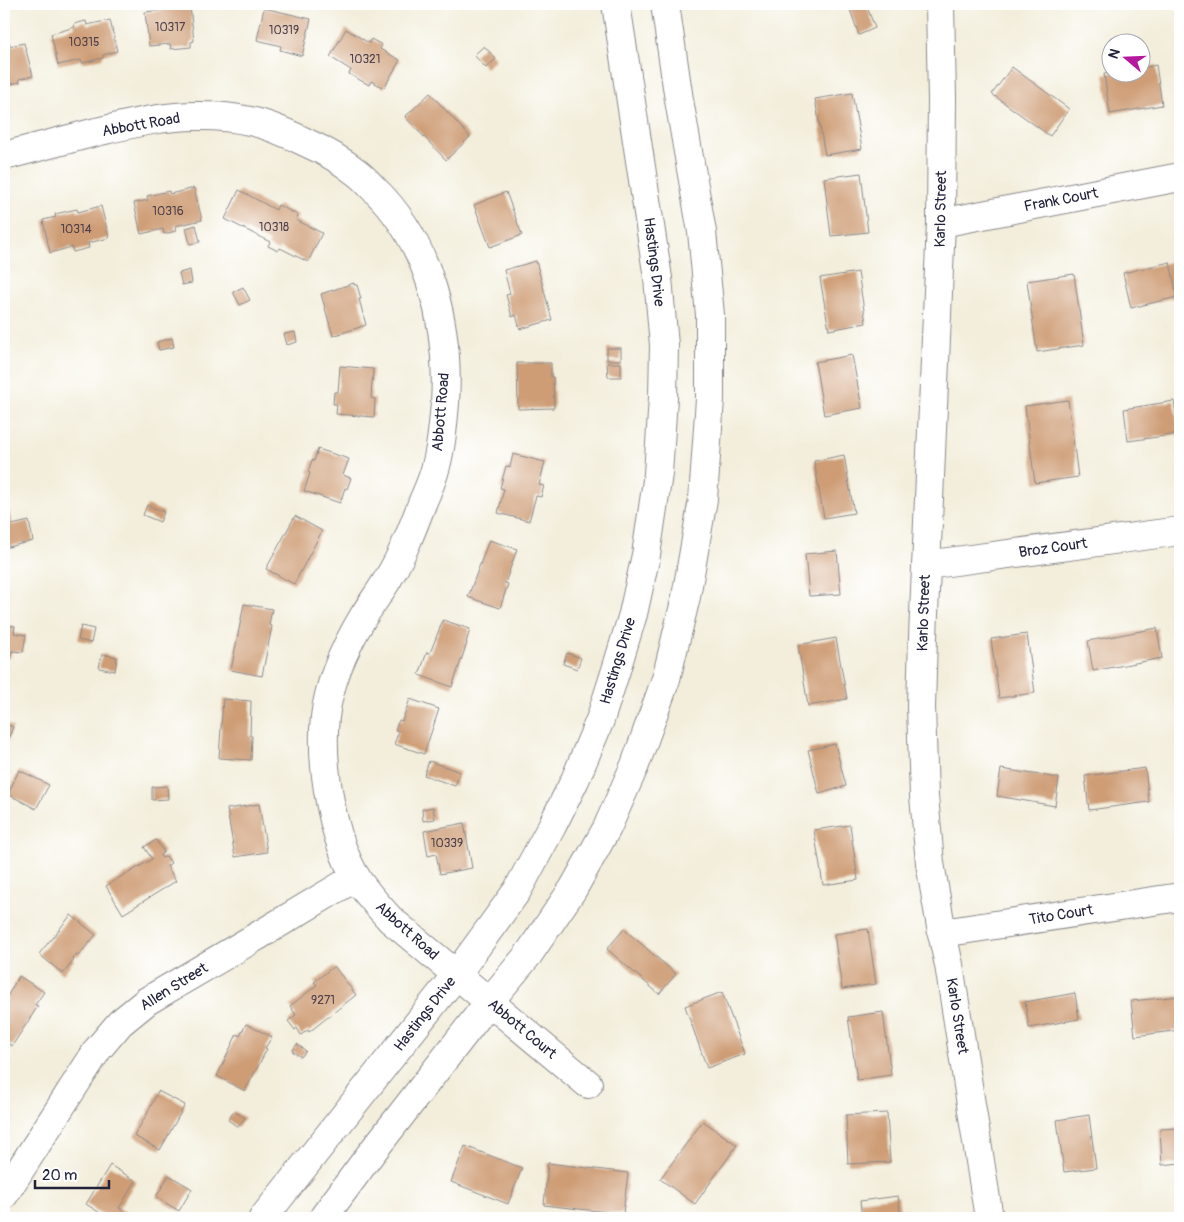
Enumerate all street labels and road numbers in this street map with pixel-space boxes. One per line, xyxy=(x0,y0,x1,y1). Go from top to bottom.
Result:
street label: Abbott Road xyxy=(100,109,182,141)
street label: Karlo Street xyxy=(931,169,951,248)
street label: Frank Court xyxy=(1022,183,1101,216)
street label: Hastings Drive xyxy=(639,216,669,308)
street label: Abbott Road xyxy=(428,372,454,452)
street label: Broz Court xyxy=(1018,534,1089,562)
street label: Karlo Street xyxy=(913,573,935,652)
street label: Hastings Drive xyxy=(596,615,640,707)
street label: Abbott Road xyxy=(371,898,443,964)
street label: Tito Court xyxy=(1028,900,1095,929)
street label: Allen Street xyxy=(137,958,212,1015)
street label: Hastings Drive xyxy=(390,972,460,1055)
street label: Karlo Street xyxy=(942,977,973,1056)
street label: Abbott Court xyxy=(484,995,561,1064)

